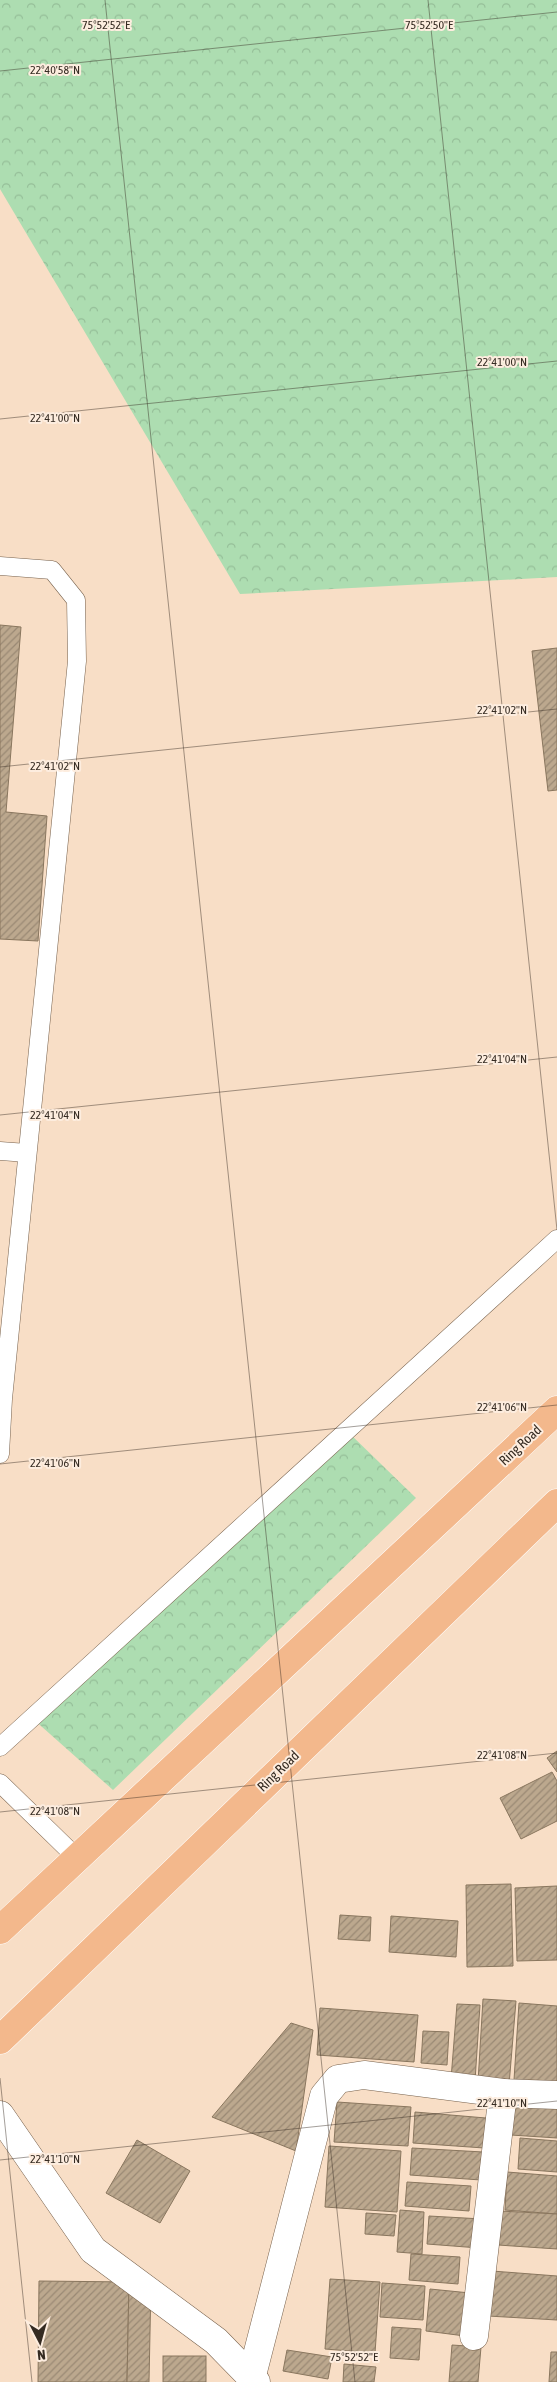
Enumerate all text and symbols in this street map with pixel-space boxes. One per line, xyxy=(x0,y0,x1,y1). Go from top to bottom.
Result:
text: 75°52'52"E xyxy=(82,18,130,32)
text: 75°52'50"E xyxy=(405,18,453,32)
text: 22°40'58"N xyxy=(30,63,80,77)
text: 22°41'00"N xyxy=(477,355,527,369)
text: 22°41'00"N xyxy=(30,411,80,425)
text: 22°41'02"N xyxy=(477,703,527,717)
text: 22°41'02"N xyxy=(30,759,80,773)
text: 22°41'04"N xyxy=(477,1052,527,1066)
text: 22°41'04"N xyxy=(30,1108,80,1122)
text: 22°41'06"N xyxy=(477,1400,527,1414)
street label: Ring Road xyxy=(496,1422,544,1468)
text: 22°41'06"N xyxy=(30,1456,80,1470)
street label: Ring Road xyxy=(254,1747,302,1795)
text: 22°41'08"N xyxy=(477,1748,527,1762)
text: 22°41'08"N xyxy=(30,1804,80,1818)
text: 22°41'10"N xyxy=(477,2096,527,2110)
text: 22°41'10"N xyxy=(30,2152,80,2166)
north arrow xyxy=(15,2317,65,2367)
text: N xyxy=(36,2347,46,2363)
text: 75°52'52"E xyxy=(330,2350,378,2364)

